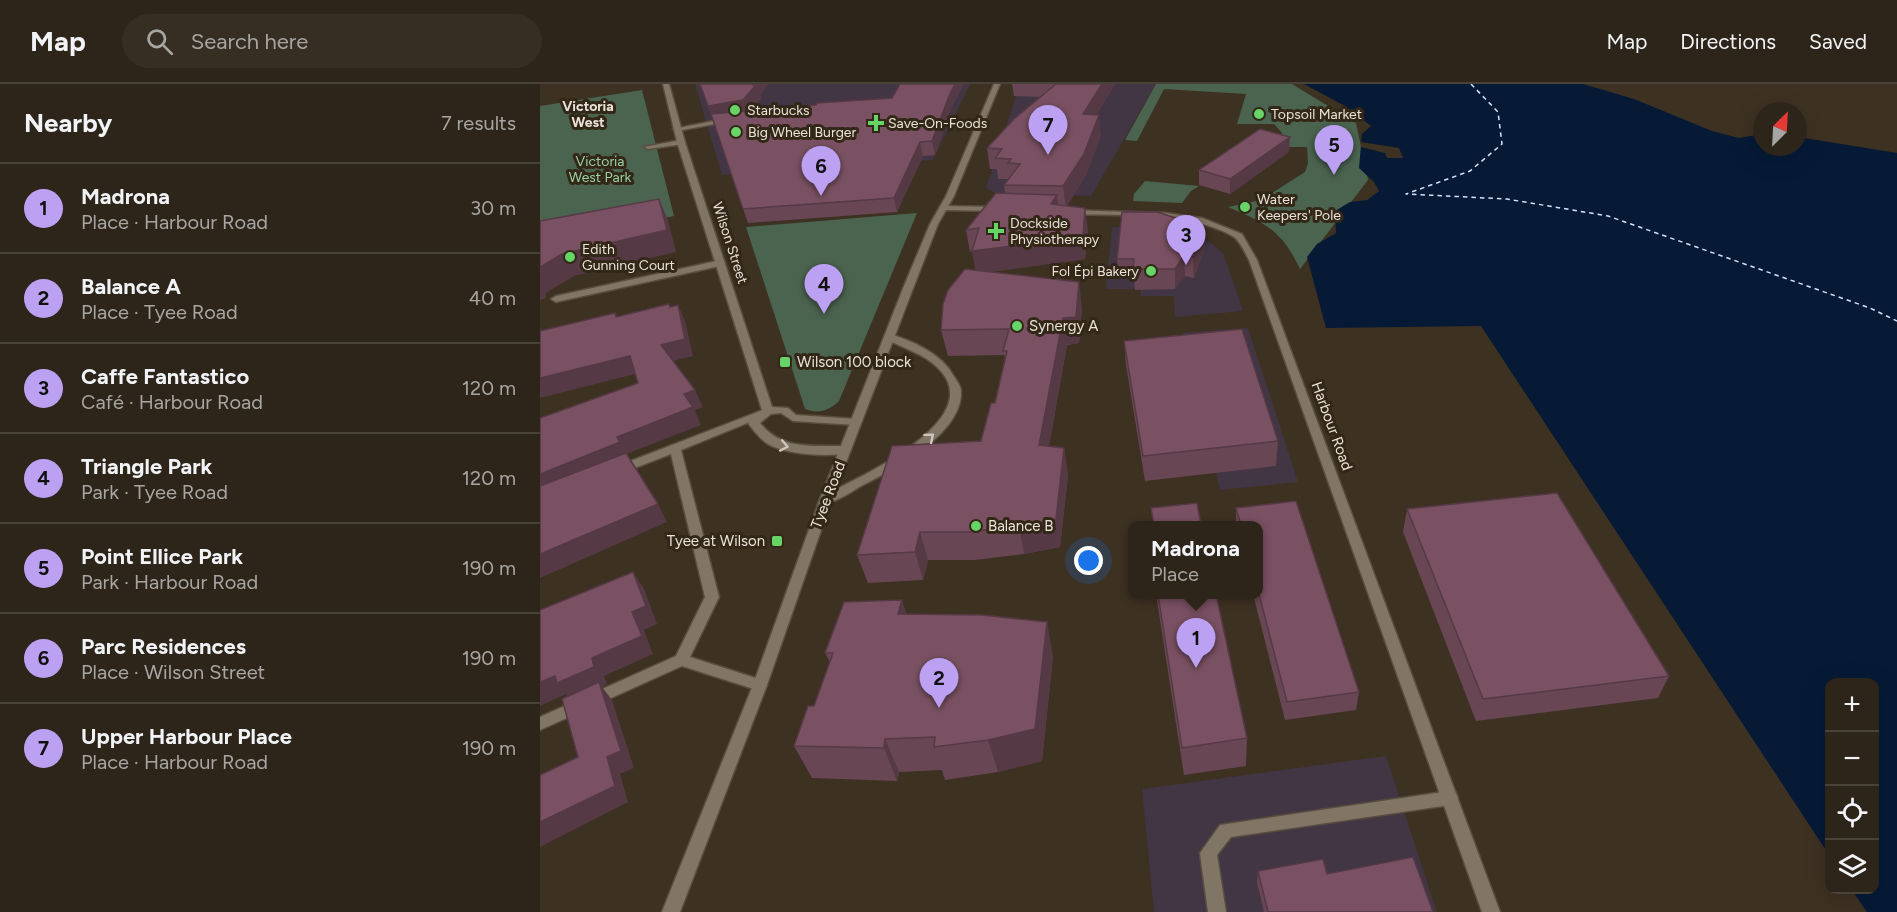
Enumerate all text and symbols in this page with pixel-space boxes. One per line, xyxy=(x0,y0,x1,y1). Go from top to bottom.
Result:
search box xyxy=(122,14,542,68)
text: Map xyxy=(30,24,86,58)
icon: search xyxy=(143,25,176,58)
text: Search here xyxy=(191,28,308,55)
text: Map xyxy=(1606,29,1647,54)
text: Directions xyxy=(1680,29,1776,54)
text: Saved xyxy=(1809,29,1867,54)
district label: Victoria West xyxy=(562,98,614,131)
place label: Starbucks xyxy=(747,102,810,119)
north arrow xyxy=(1753,102,1807,156)
marker: Starbucks xyxy=(728,103,742,117)
pin: 7 xyxy=(1028,106,1068,155)
place label: Topsoil Market xyxy=(1271,106,1362,123)
text: Nearby xyxy=(24,107,112,139)
marker: Topsoil Market xyxy=(1252,107,1266,121)
text: 7 results xyxy=(441,111,516,135)
place label: Save-On-Foods xyxy=(888,115,987,132)
marker: Save-On-Foods xyxy=(869,116,883,130)
place label: Big Wheel Burger xyxy=(748,124,857,141)
marker: Big Wheel Burger xyxy=(729,125,743,139)
pin: 5 xyxy=(1314,126,1354,175)
pin: 6 xyxy=(802,147,840,196)
park label: Victoria West Park xyxy=(569,153,631,186)
text: Madrona xyxy=(81,183,170,210)
place label: Water Keepers' Pole xyxy=(1257,191,1341,224)
text: 1 xyxy=(39,196,48,220)
text: 30 m xyxy=(470,196,516,220)
street label: Wilson Street xyxy=(709,200,751,286)
marker: Water Keepers' Pole xyxy=(1238,200,1252,214)
text: Place · Harbour Road xyxy=(81,210,268,234)
place label: Dockside Physiotherapy xyxy=(1010,215,1100,248)
pin: 3 xyxy=(1166,216,1206,265)
marker: Dockside Physiotherapy xyxy=(987,222,1005,240)
place label: Edith Gunning Court xyxy=(582,241,675,274)
marker: Edith Gunning Court xyxy=(563,250,577,264)
place label: Fol Épi Bakery xyxy=(1051,263,1140,280)
pin: 4 xyxy=(804,264,844,314)
marker: Fol Épi Bakery xyxy=(1144,264,1158,278)
text: Balance A xyxy=(81,273,181,300)
text: 2 xyxy=(38,286,49,310)
text: 40 m xyxy=(469,286,516,310)
text: Place · Tyee Road xyxy=(81,300,238,324)
place label: Synergy A xyxy=(1029,317,1098,335)
marker: Synergy A xyxy=(1010,319,1024,333)
place label: Wilson 100 block xyxy=(797,353,912,371)
marker: Wilson 100 block xyxy=(778,355,792,369)
text: Caffe Fantastico xyxy=(81,363,249,390)
text: 3 xyxy=(38,376,49,400)
text: 120 m xyxy=(462,376,516,400)
street label: Harbour Road xyxy=(1308,379,1356,473)
text: Café · Harbour Road xyxy=(81,390,263,414)
one-way arrow xyxy=(923,434,934,445)
one-way arrow xyxy=(779,439,789,452)
text: Triangle Park xyxy=(81,453,212,480)
street label: Tyee Road xyxy=(807,459,849,531)
text: 4 xyxy=(37,466,50,490)
text: 120 m xyxy=(462,466,516,490)
text: Park · Tyee Road xyxy=(81,480,228,504)
place label: Balance B xyxy=(988,517,1053,535)
marker: Balance B xyxy=(969,519,983,533)
popup xyxy=(1128,521,1263,599)
place label: Tyee at Wilson xyxy=(667,532,765,550)
marker: Tyee at Wilson xyxy=(770,534,784,548)
text: Madrona xyxy=(1151,535,1240,562)
text: Point Ellice Park xyxy=(81,543,243,570)
your location xyxy=(1074,546,1103,575)
text: 5 xyxy=(38,556,49,580)
text: 190 m xyxy=(462,556,516,580)
text: Place xyxy=(1151,562,1199,586)
text: Park · Harbour Road xyxy=(81,570,258,594)
pin: 1 xyxy=(1176,618,1216,668)
text: Parc Residences xyxy=(81,633,246,660)
text: 6 xyxy=(38,646,49,670)
text: 190 m xyxy=(462,646,516,670)
pin: 2 xyxy=(920,658,958,708)
text: Place · Wilson Street xyxy=(81,660,265,684)
map controls xyxy=(1825,678,1879,894)
button: + xyxy=(1825,678,1879,732)
text: Upper Harbour Place xyxy=(81,723,292,750)
button: − xyxy=(1825,732,1879,786)
text: 7 xyxy=(38,736,49,760)
text: 190 m xyxy=(462,736,516,760)
text: Place · Harbour Road xyxy=(81,750,268,774)
button: locate xyxy=(1825,786,1879,840)
button: layers xyxy=(1825,840,1879,894)

